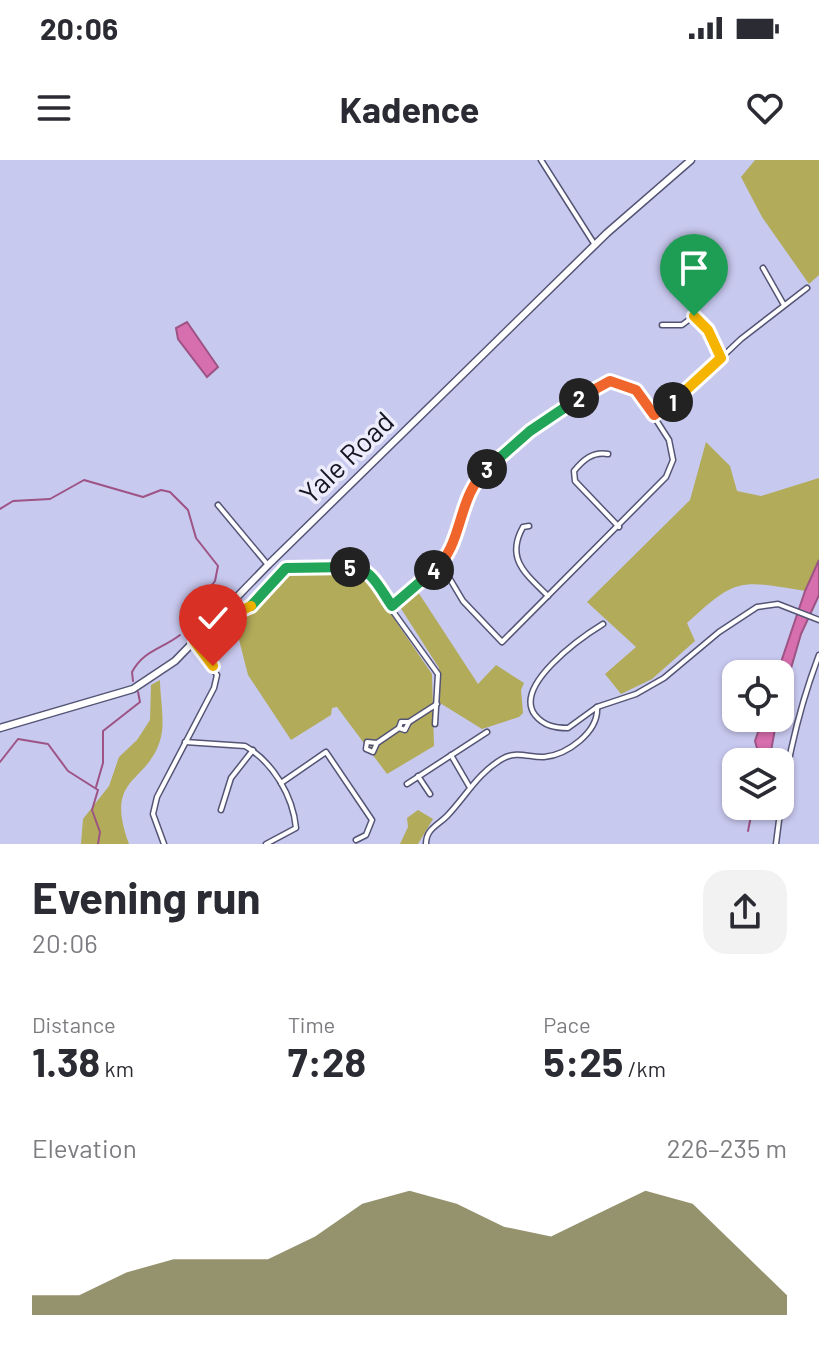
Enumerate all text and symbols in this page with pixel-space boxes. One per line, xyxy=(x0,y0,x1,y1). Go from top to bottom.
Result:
text: 20:06 xyxy=(40,10,118,46)
icon: menu xyxy=(32,86,76,130)
icon: heart xyxy=(743,86,787,130)
text: Kadence xyxy=(340,87,479,130)
pin xyxy=(660,234,728,316)
icon: arrive xyxy=(672,246,716,290)
pin: 2 xyxy=(559,378,599,418)
pin: 1 xyxy=(653,382,693,422)
text: 2 xyxy=(573,385,585,411)
text: 1 xyxy=(669,389,677,415)
street label: Yale Road xyxy=(292,404,400,510)
pin: 3 xyxy=(467,449,507,489)
text: 3 xyxy=(481,456,493,482)
pin: 5 xyxy=(330,547,370,587)
pin: 4 xyxy=(414,550,454,590)
text: 5 xyxy=(344,554,356,580)
text: 4 xyxy=(427,557,441,583)
pin xyxy=(179,584,247,666)
icon: check xyxy=(191,596,235,640)
map controls xyxy=(722,660,794,820)
button: locate xyxy=(722,660,794,732)
button: layers xyxy=(722,748,794,820)
text: Evening run xyxy=(32,870,261,923)
button: share xyxy=(703,870,787,954)
text: 20:06 xyxy=(32,927,98,958)
text: Distance xyxy=(32,1011,116,1037)
text: Time xyxy=(288,1011,335,1037)
text: Pace xyxy=(543,1011,591,1037)
text: 1.38 xyxy=(32,1037,100,1085)
text: 7:28 xyxy=(288,1037,366,1085)
text: 5:25 xyxy=(543,1037,623,1085)
text: km xyxy=(100,1055,134,1081)
text: /km xyxy=(623,1055,666,1081)
text: Elevation xyxy=(32,1132,137,1163)
text: 226–235 m xyxy=(667,1132,787,1163)

